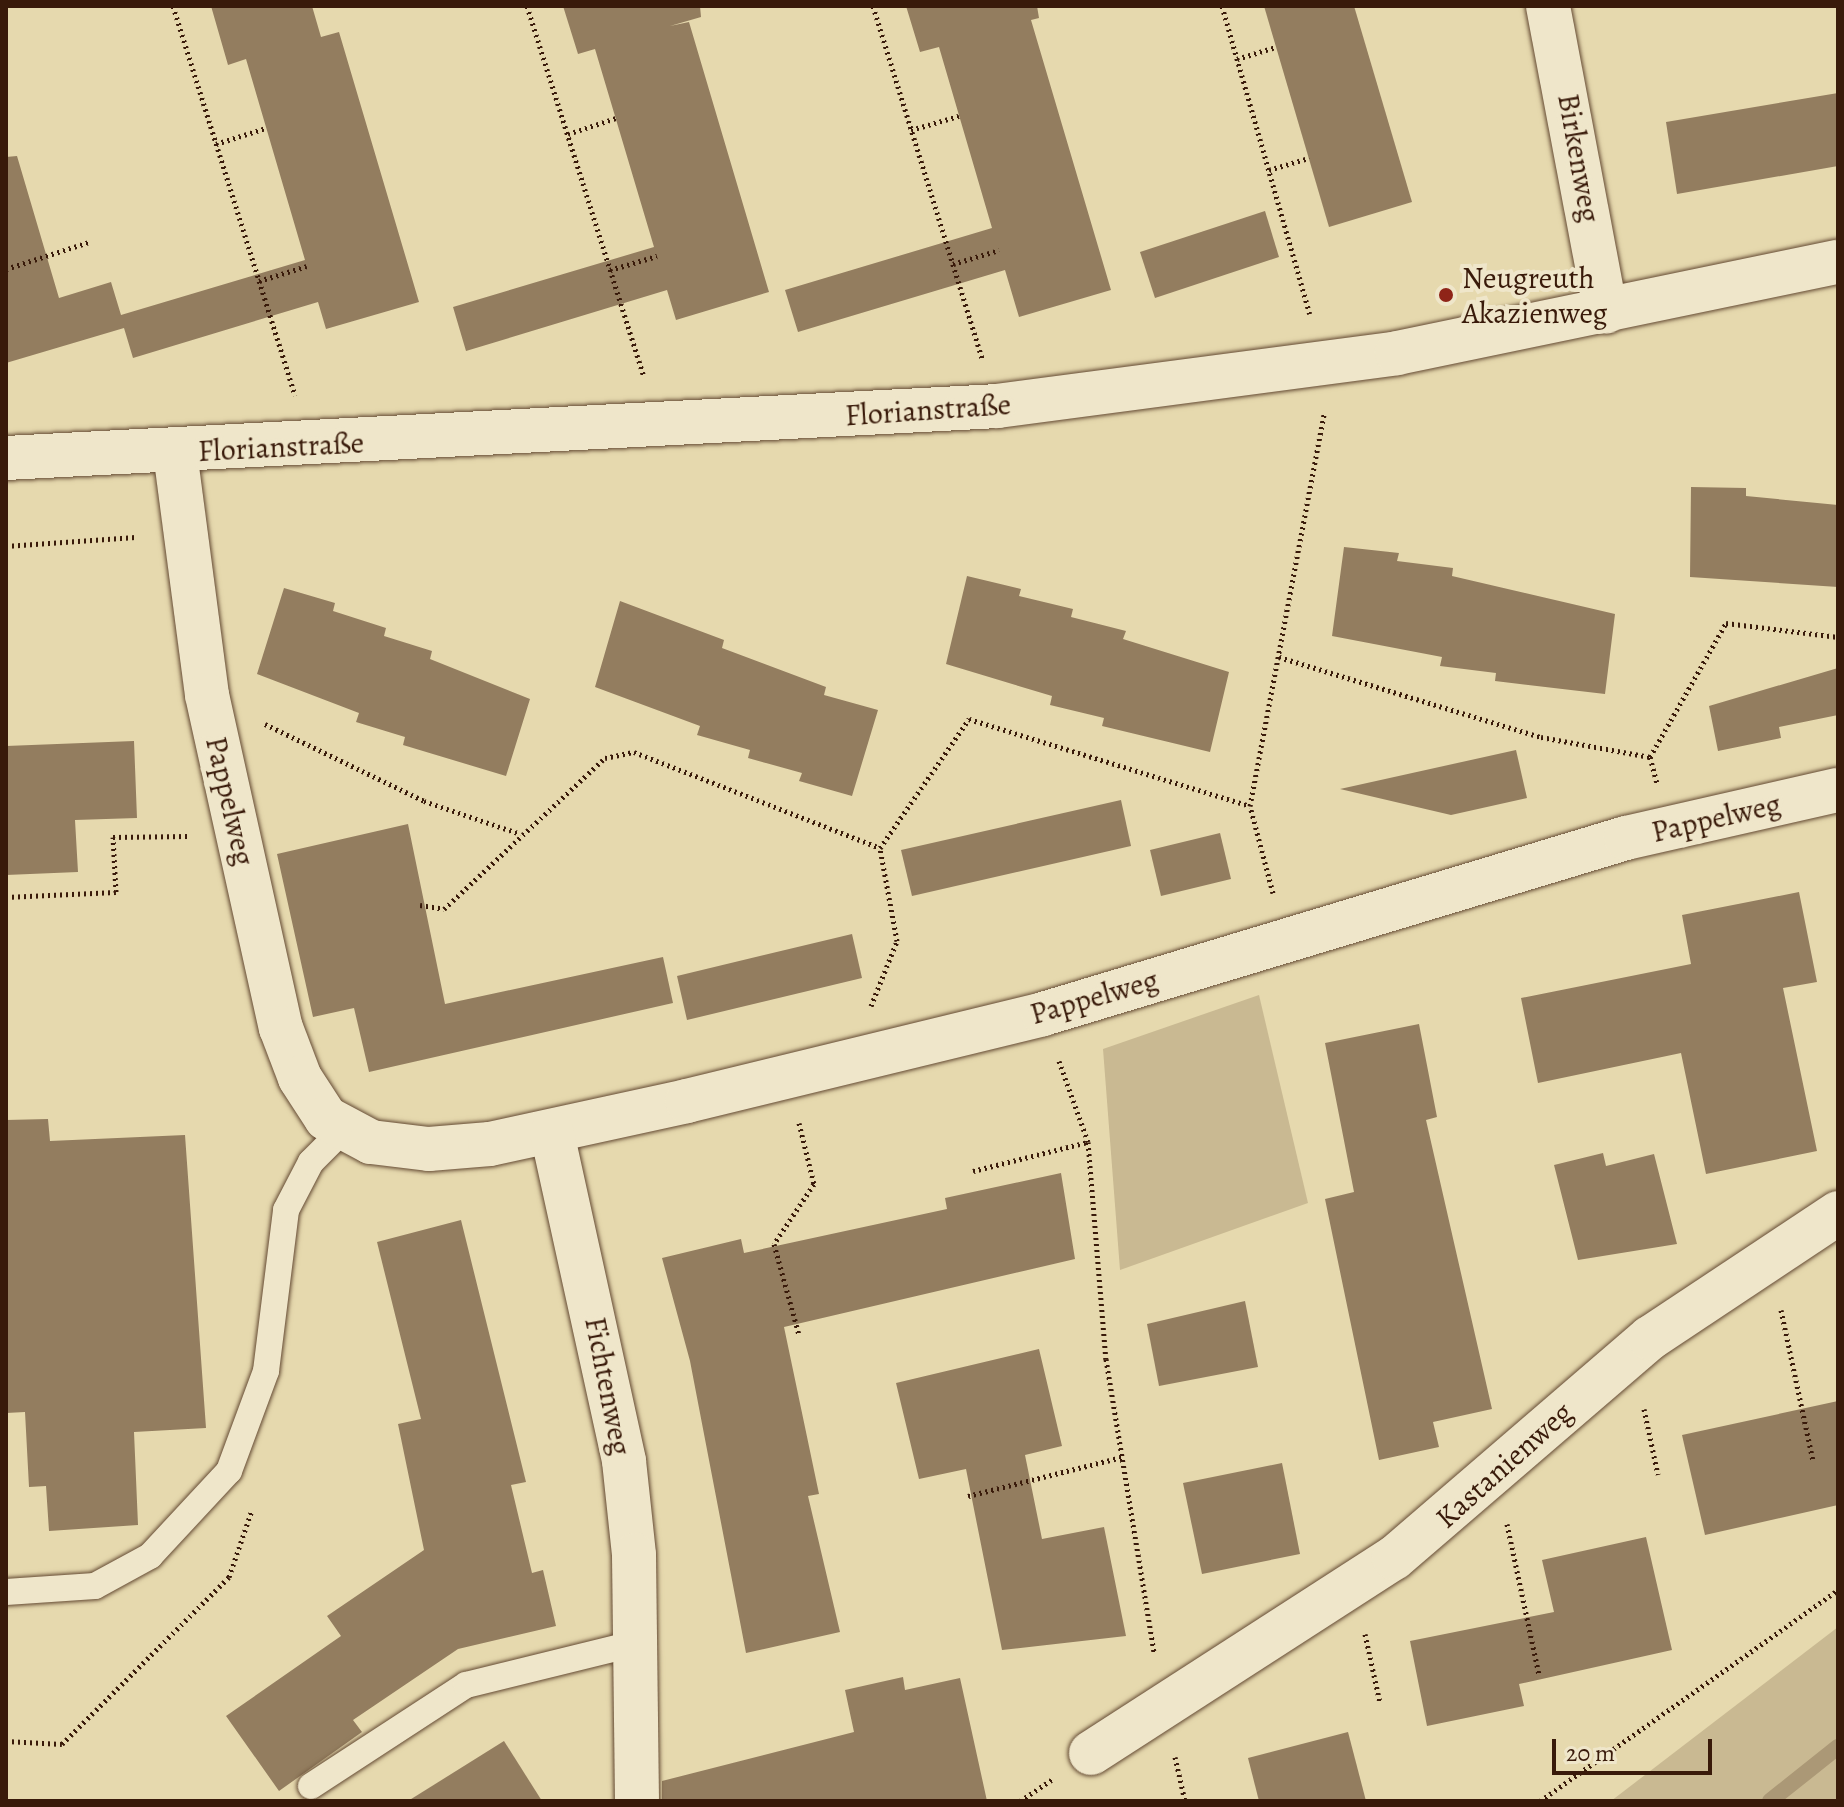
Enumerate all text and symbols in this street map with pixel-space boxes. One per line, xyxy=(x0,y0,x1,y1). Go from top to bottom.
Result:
street label: Birkenweg xyxy=(1550,91,1608,225)
place label: Neugreuth Akazienweg xyxy=(1462,260,1608,330)
marker: Neugreuth Akazienweg xyxy=(1437,286,1455,304)
street label: Florianstraße xyxy=(844,386,1012,434)
street label: Florianstraße xyxy=(197,425,365,469)
street label: Pappelweg xyxy=(198,733,262,869)
street label: Pappelweg xyxy=(1648,786,1784,850)
street label: Pappelweg xyxy=(1026,962,1162,1032)
street label: Fichtenweg xyxy=(577,1314,639,1458)
street label: Kastanienweg xyxy=(1428,1394,1580,1536)
scale bar xyxy=(1556,1723,1716,1773)
text: 20 m xyxy=(1566,1737,1615,1769)

